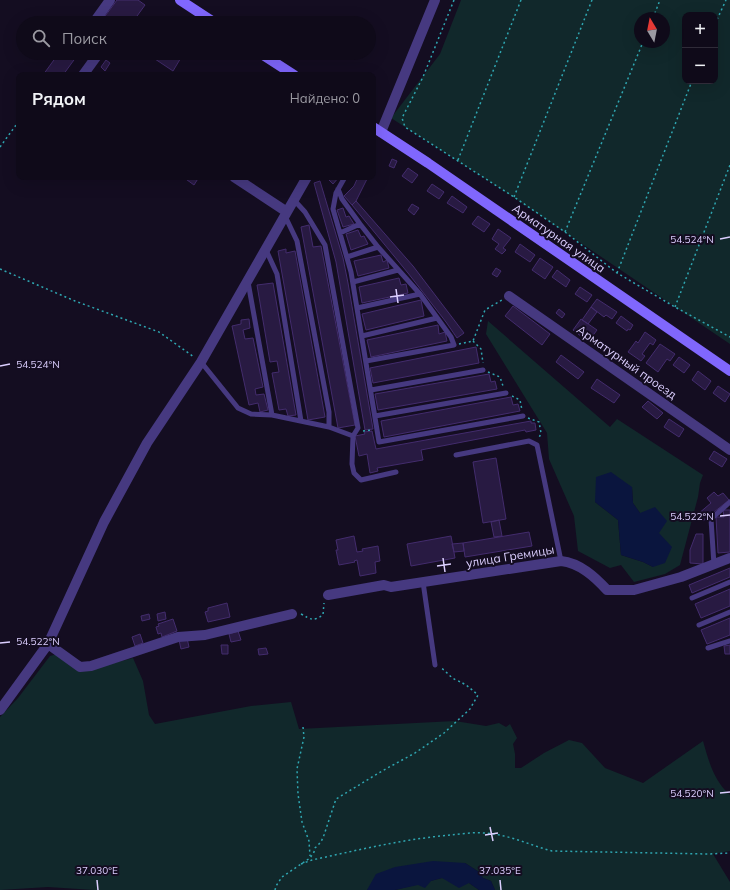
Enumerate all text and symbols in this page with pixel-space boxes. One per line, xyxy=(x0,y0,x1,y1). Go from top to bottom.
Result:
north arrow xyxy=(634,12,670,48)
map controls xyxy=(682,12,718,84)
button: + xyxy=(682,12,718,48)
search box xyxy=(16,16,376,60)
icon: search xyxy=(30,27,52,49)
text: Поиск xyxy=(62,29,107,48)
button: − xyxy=(682,48,718,84)
text: Рядом xyxy=(32,88,86,109)
text: Найдено: 0 xyxy=(290,90,360,106)
street label: Арматурная улица xyxy=(510,200,608,276)
text: 54.524°N xyxy=(670,233,714,246)
street label: Арматурный проезд xyxy=(574,322,680,402)
text: 54.524°N xyxy=(16,358,60,371)
text: 54.522°N xyxy=(670,510,714,523)
street label: улица Гремицы xyxy=(465,542,555,570)
text: 54.522°N xyxy=(16,635,60,648)
text: 54.520°N xyxy=(670,787,714,800)
text: 37.030°E xyxy=(76,864,118,877)
text: 37.035°E xyxy=(479,864,521,877)

